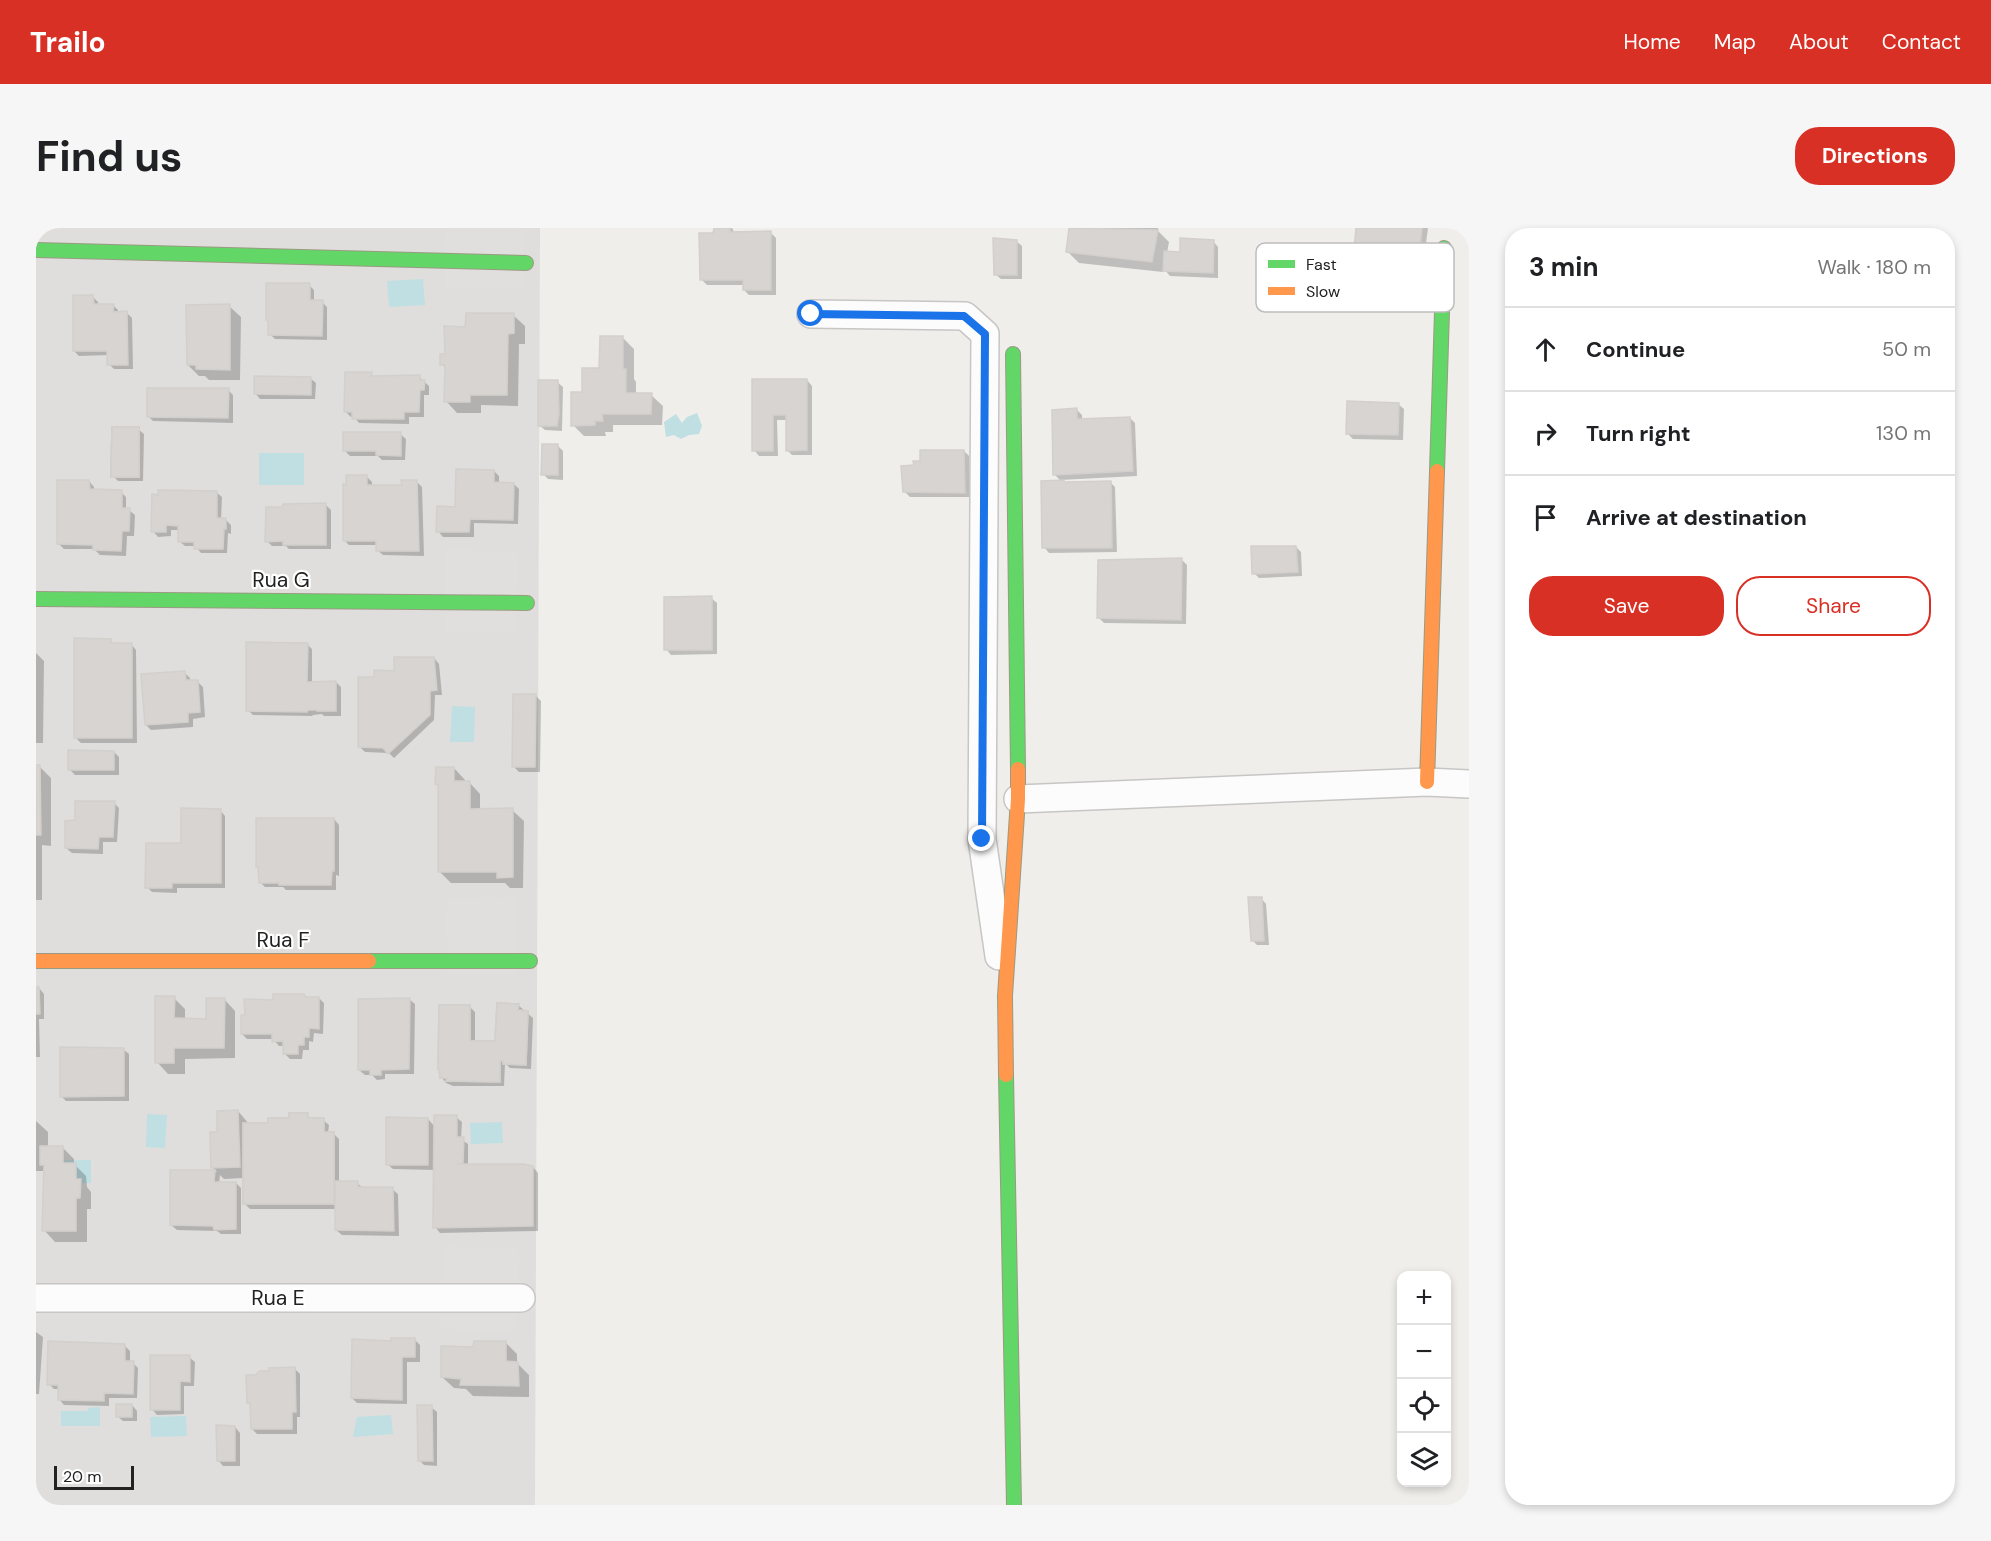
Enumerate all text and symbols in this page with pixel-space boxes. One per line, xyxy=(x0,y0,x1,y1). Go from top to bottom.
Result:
text: Trailo xyxy=(30,24,106,61)
text: Home xyxy=(1623,28,1681,56)
text: Map xyxy=(1714,28,1756,56)
text: About xyxy=(1789,28,1849,56)
text: Contact xyxy=(1882,28,1961,56)
button: Directions xyxy=(1795,127,1955,185)
text: Find us xyxy=(36,129,182,184)
legend xyxy=(1256,243,1454,312)
text: 3 min xyxy=(1529,250,1598,284)
text: Fast xyxy=(1306,254,1337,275)
text: Walk · 180 m xyxy=(1817,254,1931,280)
text: Slow xyxy=(1306,281,1340,302)
route start xyxy=(797,300,823,326)
icon: ahead xyxy=(1529,333,1562,366)
text: Continue xyxy=(1586,335,1685,364)
text: 50 m xyxy=(1882,336,1931,362)
icon: right xyxy=(1529,417,1562,450)
text: Turn right xyxy=(1586,419,1691,448)
text: 130 m xyxy=(1876,420,1931,446)
icon: arrive xyxy=(1529,501,1562,534)
text: Arrive at destination xyxy=(1586,503,1807,532)
street label: Rua G xyxy=(252,566,310,594)
button: Save xyxy=(1529,576,1724,636)
button: Share xyxy=(1736,576,1931,636)
route end xyxy=(968,825,994,851)
street label: Rua F xyxy=(257,926,309,954)
map controls xyxy=(1397,1271,1451,1487)
button: + xyxy=(1397,1271,1451,1325)
street label: Rua E xyxy=(251,1284,305,1312)
button: − xyxy=(1397,1325,1451,1379)
button: locate xyxy=(1397,1379,1451,1433)
button: layers xyxy=(1397,1433,1451,1487)
scale bar xyxy=(54,1463,134,1490)
text: 20 m xyxy=(63,1466,102,1487)

